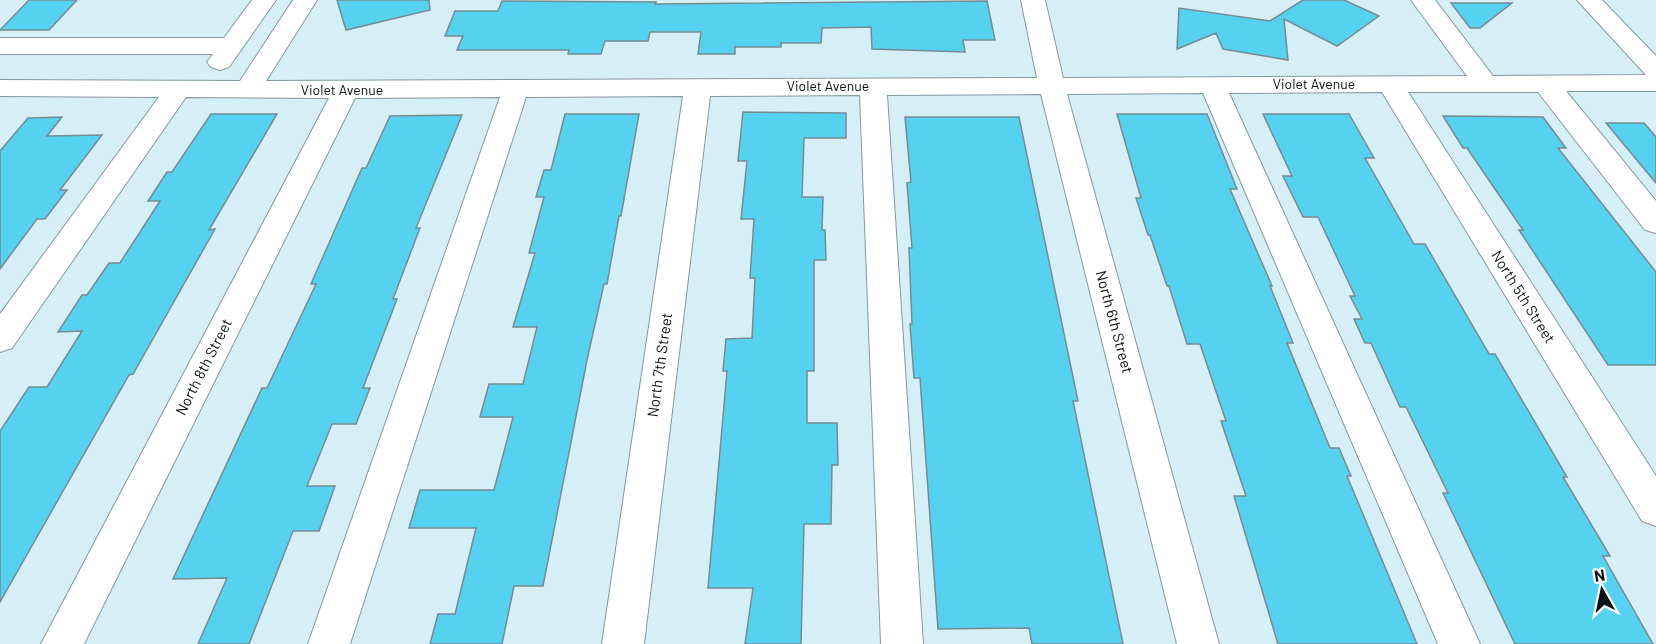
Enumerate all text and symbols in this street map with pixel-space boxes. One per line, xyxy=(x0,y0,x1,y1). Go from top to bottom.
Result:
street label: Violet Avenue xyxy=(1273,75,1355,92)
street label: Violet Avenue xyxy=(787,77,869,94)
street label: Violet Avenue xyxy=(301,81,383,98)
street label: North 5th Street xyxy=(1488,247,1559,346)
street label: North 6th Street xyxy=(1093,268,1137,375)
street label: North 7th Street xyxy=(643,312,675,418)
street label: North 8th Street xyxy=(171,315,235,418)
north arrow xyxy=(1572,560,1632,620)
text: N xyxy=(1593,564,1606,585)

